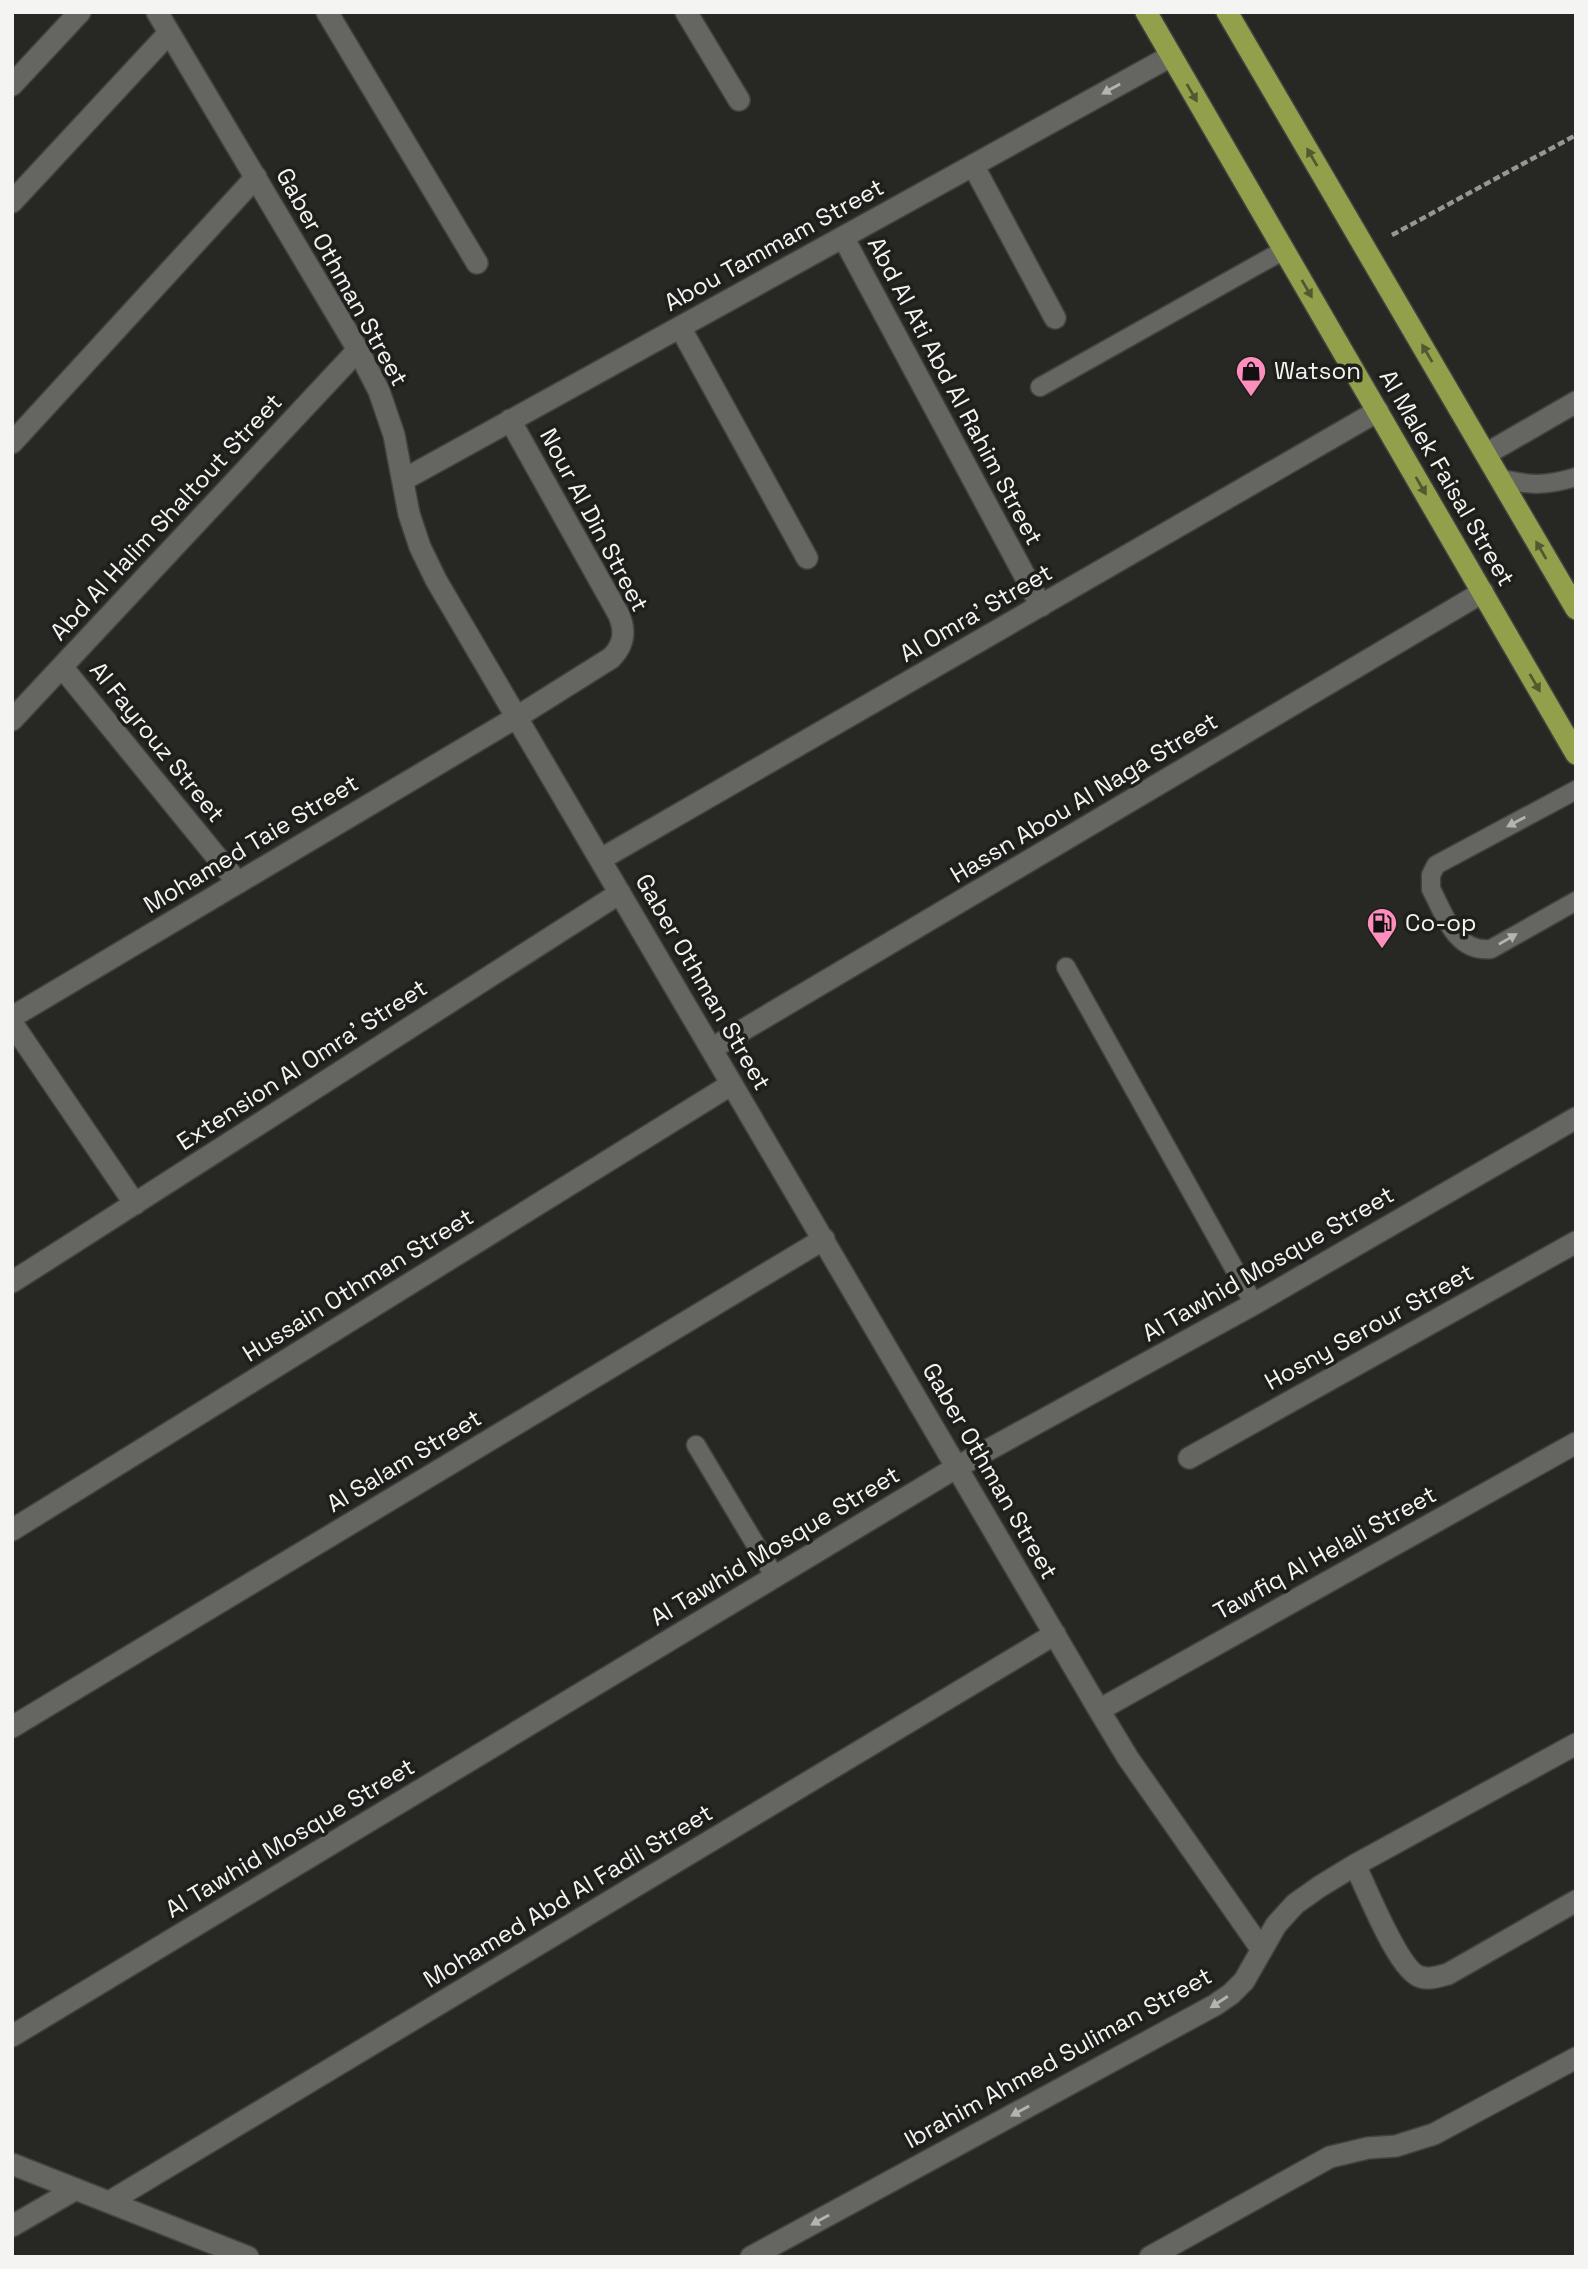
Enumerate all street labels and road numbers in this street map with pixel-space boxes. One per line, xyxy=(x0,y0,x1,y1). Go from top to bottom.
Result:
street label: Gaber Othman Street xyxy=(269,162,415,391)
street label: Abou Tammam Street xyxy=(658,171,889,318)
street label: Abd Al Ati Abd Al Rahim Street xyxy=(861,231,1050,550)
street label: Al Malek Faisal Street xyxy=(1373,364,1522,592)
street label: Abd Al Halim Shaltout Street xyxy=(43,387,288,647)
street label: Nour Al Din Street xyxy=(533,423,656,617)
street label: Al Omra' Street xyxy=(894,556,1058,669)
street label: Al Fayrouz Street xyxy=(83,655,232,828)
street label: Hassn Abou Al Naga Street xyxy=(944,705,1223,890)
street label: Mohamed Taie Street xyxy=(138,767,364,920)
street label: Gaber Othman Street xyxy=(629,868,778,1096)
street label: Extension Al Omra' Street xyxy=(171,972,433,1157)
street label: Al Tawhid Mosque Street xyxy=(1136,1179,1399,1348)
street label: Hussain Othman Street xyxy=(236,1201,479,1368)
street label: Hosny Serour Street xyxy=(1259,1256,1479,1397)
street label: Gaber Othman Street xyxy=(916,1357,1065,1585)
street label: Al Salam Street xyxy=(321,1402,487,1519)
street label: Al Tawhid Mosque Street xyxy=(644,1459,905,1632)
street label: Tawfiq Al Helali Street xyxy=(1208,1478,1442,1627)
street label: Al Tawhid Mosque Street xyxy=(159,1751,420,1924)
street label: Mohamed Abd Al Fadil Street xyxy=(417,1797,718,1994)
street label: Ibrahim Ahmed Suliman Street xyxy=(899,1960,1217,2155)

